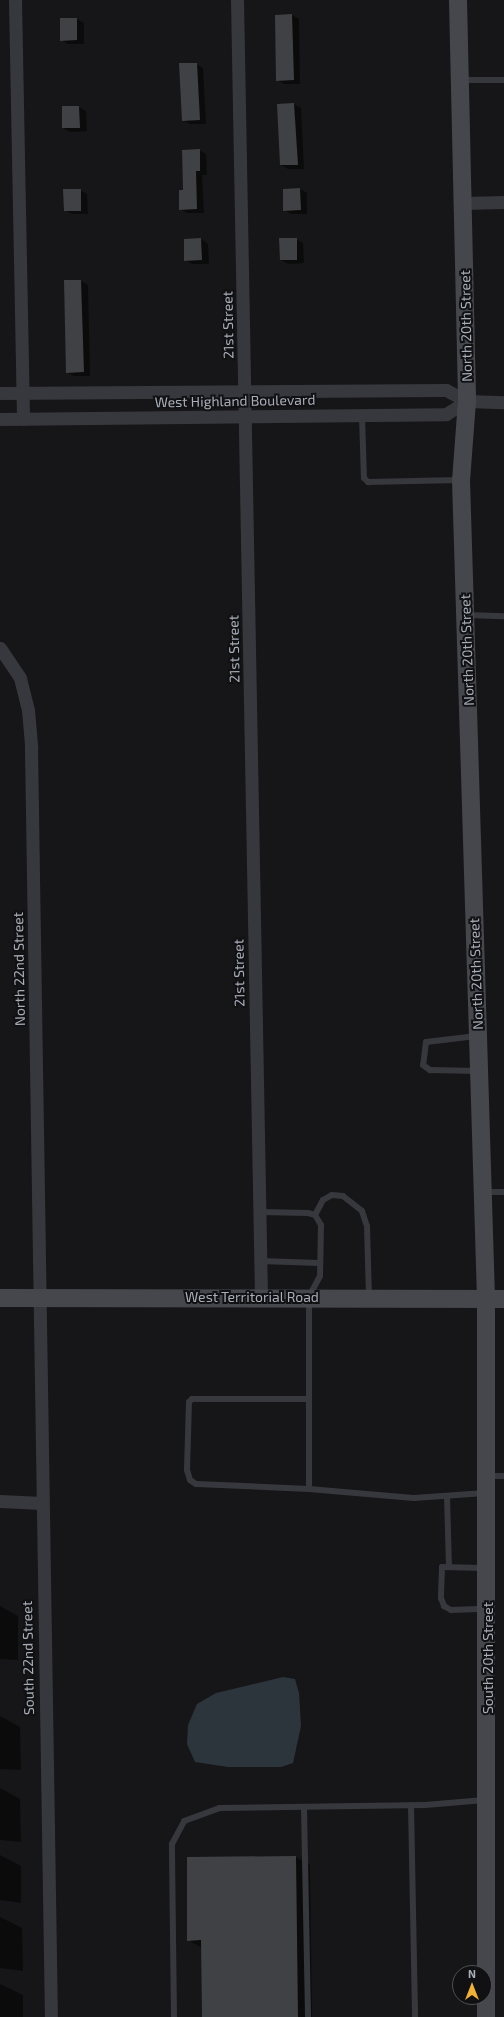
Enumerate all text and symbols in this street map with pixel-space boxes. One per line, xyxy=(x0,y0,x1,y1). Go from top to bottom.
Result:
street label: North 20th Street xyxy=(457,270,475,382)
street label: 21st Street xyxy=(219,291,237,359)
street label: West Highland Boulevard xyxy=(154,391,316,411)
street label: North 20th Street xyxy=(457,594,477,706)
street label: 21st Street xyxy=(225,615,243,683)
street label: North 22nd Street xyxy=(10,912,28,1026)
street label: North 20th Street xyxy=(466,918,486,1030)
street label: 21st Street xyxy=(230,939,248,1007)
street label: West Territorial Road xyxy=(185,1289,319,1305)
street label: South 22nd Street xyxy=(19,1601,37,1715)
street label: South 20th Street xyxy=(480,1602,496,1714)
north arrow xyxy=(452,1965,492,2005)
text: N xyxy=(468,1967,476,1980)

